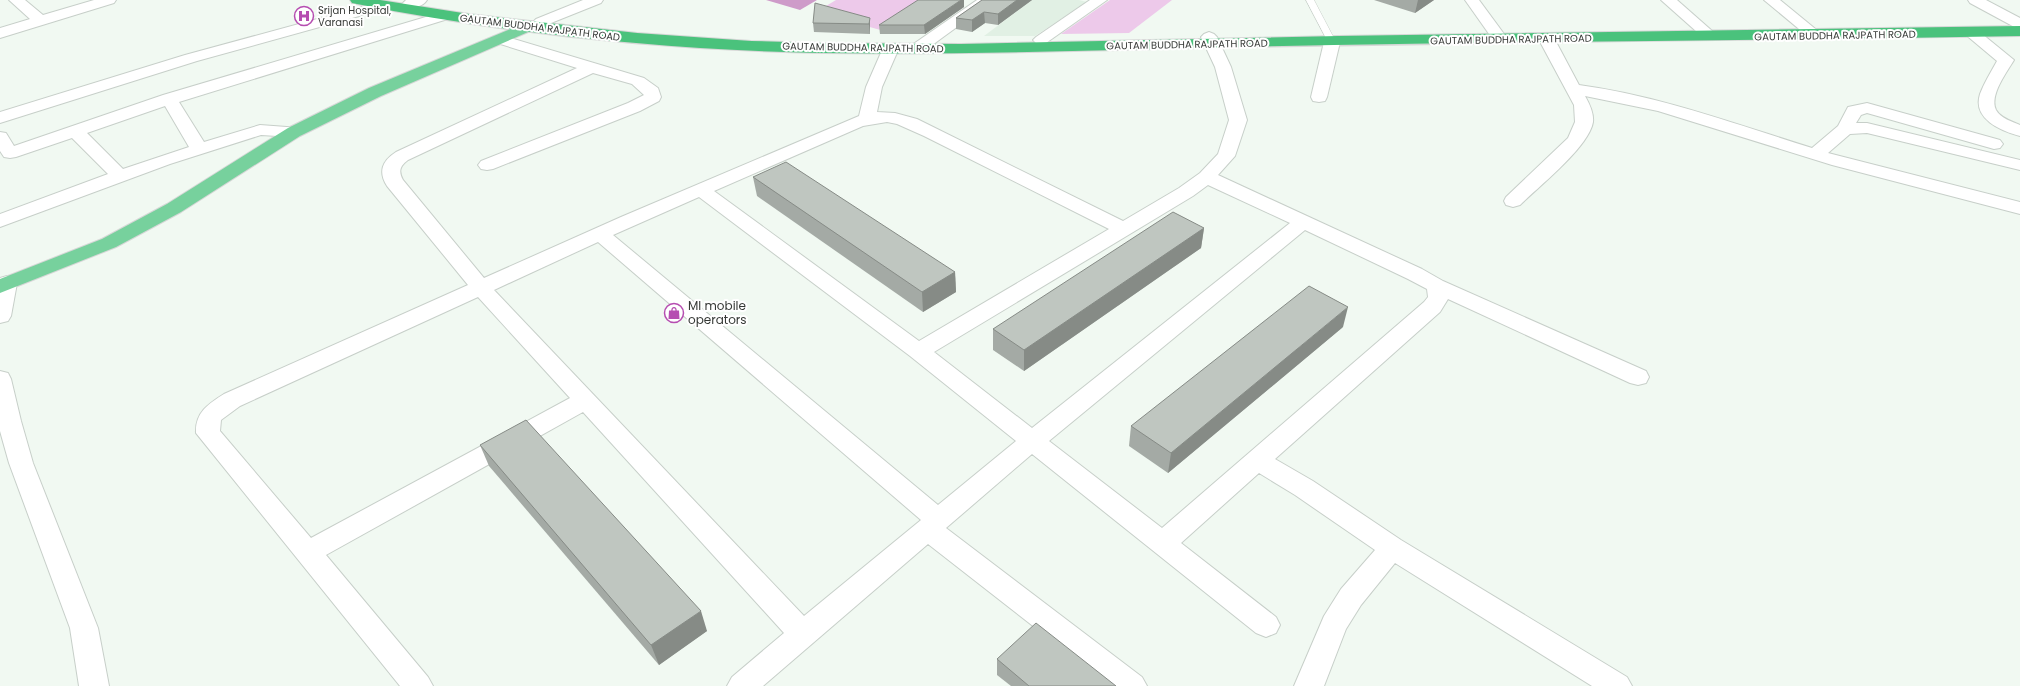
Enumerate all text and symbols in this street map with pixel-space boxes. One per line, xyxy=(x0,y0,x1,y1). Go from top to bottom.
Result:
place label: Srijan Hospital, Varanasi xyxy=(318,3,391,30)
hospital icon: Srijan Hospital, Varanasi xyxy=(293,5,315,27)
street label: GAUTAM BUDDHA RAJPATH ROAD xyxy=(459,10,621,45)
street label: GAUTAM BUDDHA RAJPATH ROAD xyxy=(1754,27,1916,44)
street label: GAUTAM BUDDHA RAJPATH ROAD xyxy=(1430,31,1592,48)
street label: GAUTAM BUDDHA RAJPATH ROAD xyxy=(1106,36,1268,53)
street label: GAUTAM BUDDHA RAJPATH ROAD xyxy=(782,39,944,56)
place label: MI mobile operators xyxy=(688,297,747,328)
shop icon: MI mobile operators xyxy=(663,302,685,324)

